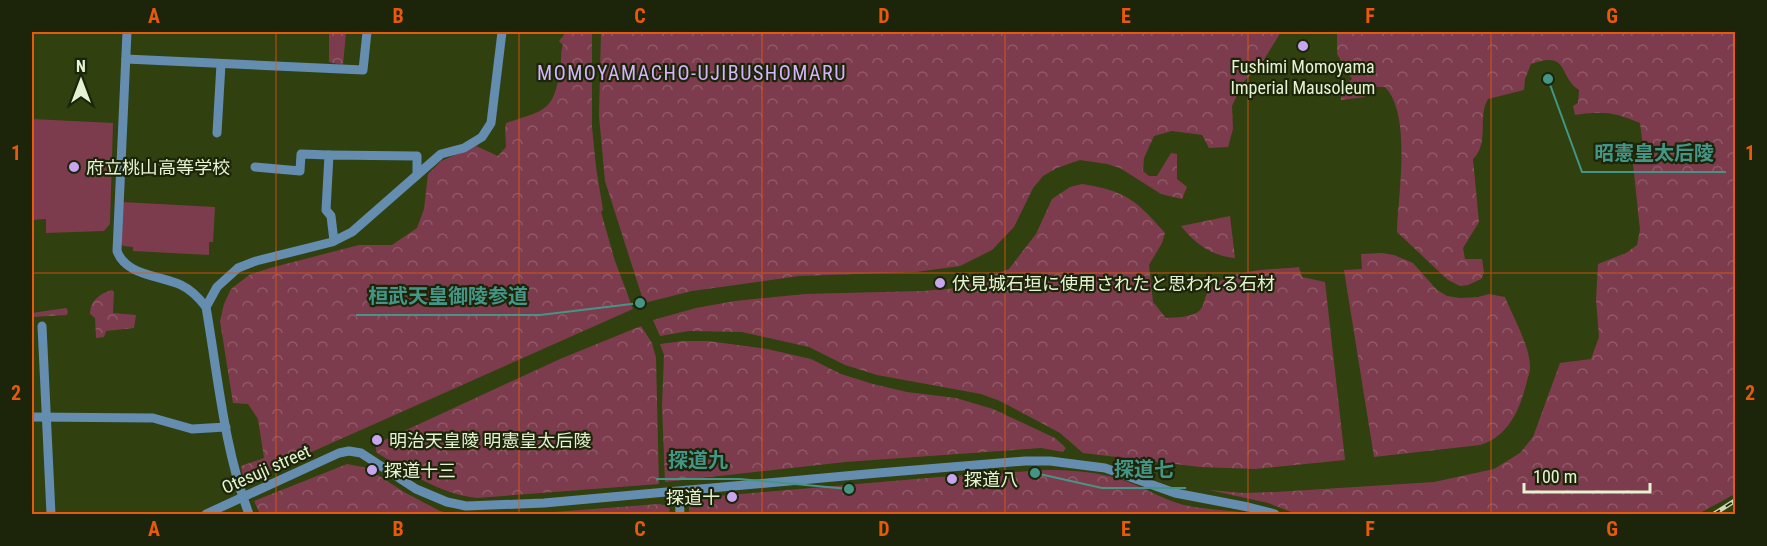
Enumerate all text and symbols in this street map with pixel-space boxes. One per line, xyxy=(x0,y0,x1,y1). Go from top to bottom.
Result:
text: A xyxy=(148,4,160,28)
text: B xyxy=(392,4,404,28)
text: C xyxy=(634,4,646,28)
text: D xyxy=(878,4,890,28)
text: E xyxy=(1121,4,1131,28)
text: F xyxy=(1365,4,1375,28)
text: G xyxy=(1606,4,1618,28)
marker: Fushimi Momoyama Imperial Mausoleum xyxy=(1296,39,1310,53)
north arrow xyxy=(51,51,111,111)
place label: Fushimi Momoyama Imperial Mausoleum xyxy=(1231,56,1375,98)
text: N xyxy=(76,57,86,76)
district label: MOMOYAMACHO-UJIBUSHOMARU xyxy=(537,61,847,85)
callout: 昭憲皇太后陵 xyxy=(1582,134,1726,172)
text: 1 xyxy=(11,141,21,165)
text: 昭憲皇太后陵 xyxy=(1594,141,1714,165)
text: 1 xyxy=(1745,141,1755,165)
place label: 府立桃山高等学校 xyxy=(86,157,230,178)
marker: 府立桃山高等学校 xyxy=(67,160,81,174)
place label: 伏見城石垣に使用されたと思われる石材 xyxy=(952,273,1275,294)
marker: 伏見城石垣に使用されたと思われる石材 xyxy=(933,276,947,290)
callout: 桓武天皇御陵参道 xyxy=(356,277,540,315)
text: 桓武天皇御陵参道 xyxy=(368,284,528,308)
text: 2 xyxy=(11,381,21,405)
text: 2 xyxy=(1745,381,1755,405)
place label: 明治天皇陵 明憲皇太后陵 xyxy=(389,430,591,451)
marker: 明治天皇陵 明憲皇太后陵 xyxy=(370,433,384,447)
street label: Otesuji street xyxy=(218,440,314,498)
callout: 探道九 xyxy=(656,441,740,479)
text: 探道九 xyxy=(668,448,728,472)
callout: 探道七 xyxy=(1102,450,1186,488)
scale bar xyxy=(1524,456,1650,494)
text: 探道七 xyxy=(1114,457,1174,481)
place label: 探道十三 xyxy=(384,460,456,481)
marker: 探道十三 xyxy=(365,463,379,477)
text: 100 m xyxy=(1533,466,1577,487)
place label: 探道八 xyxy=(964,469,1018,490)
marker: 探道八 xyxy=(945,472,959,486)
place label: 探道十 xyxy=(666,487,720,508)
marker: 探道十 xyxy=(725,490,739,504)
text: A xyxy=(148,517,160,541)
text: B xyxy=(392,517,404,541)
text: C xyxy=(634,517,646,541)
text: D xyxy=(878,517,890,541)
text: E xyxy=(1121,517,1131,541)
text: F xyxy=(1365,517,1375,541)
text: G xyxy=(1606,517,1618,541)

